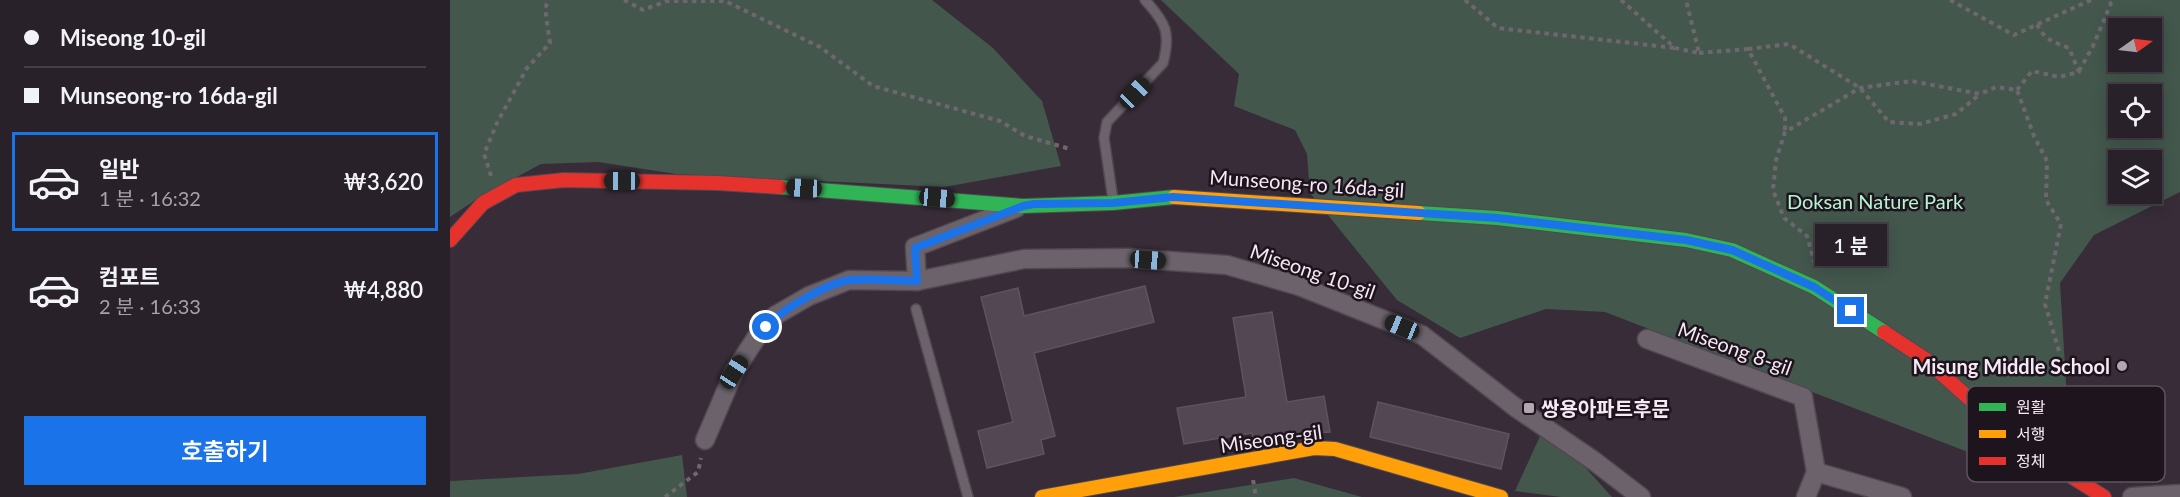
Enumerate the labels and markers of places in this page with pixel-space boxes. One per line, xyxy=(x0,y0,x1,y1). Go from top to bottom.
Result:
place label: Misung Middle School xyxy=(1913,354,2110,378)
marker: Misung Middle School xyxy=(2115,359,2129,373)
place label: 쌍용아파트후문 xyxy=(1541,396,1670,420)
marker: 쌍용아파트후문 xyxy=(1522,401,1536,415)

